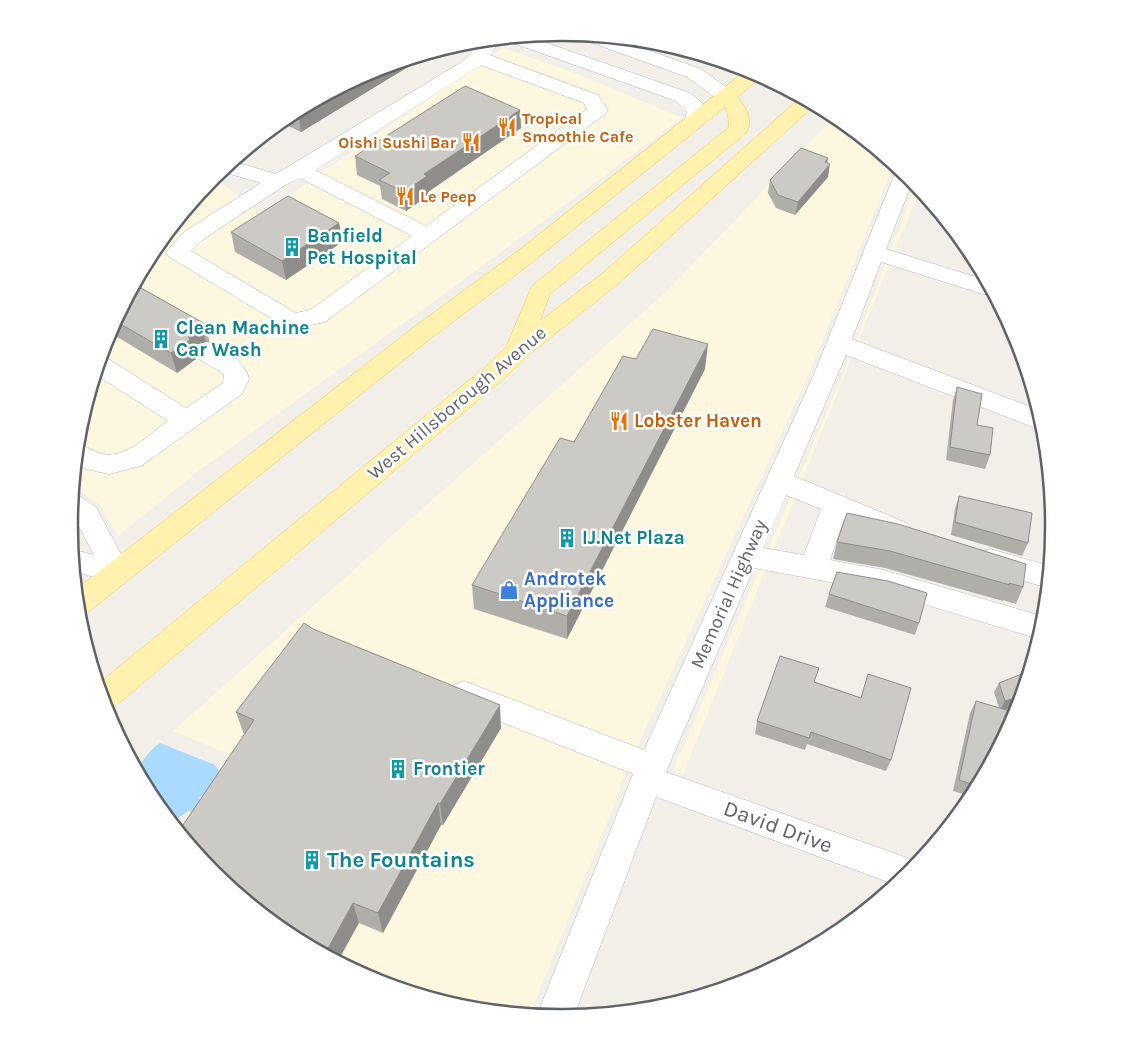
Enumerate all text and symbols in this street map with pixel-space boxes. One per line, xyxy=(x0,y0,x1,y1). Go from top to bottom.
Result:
place label: Tropical Smoothie Cafe xyxy=(522,109,633,146)
restaurant icon: Tropical Smoothie Cafe xyxy=(496,116,518,138)
restaurant icon: Oishi Sushi Bar xyxy=(460,131,482,153)
place label: Oishi Sushi Bar xyxy=(338,133,457,152)
restaurant icon: Le Peep xyxy=(394,185,416,207)
place label: Le Peep xyxy=(420,187,477,206)
place label: Banfield Pet Hospital xyxy=(307,225,417,269)
building icon: Banfield Pet Hospital xyxy=(281,236,303,258)
place label: Clean Machine Car Wash xyxy=(176,317,309,361)
street label: West Hillsborough Avenue xyxy=(363,322,551,484)
building icon: Clean Machine Car Wash xyxy=(150,328,172,350)
restaurant icon: Lobster Haven xyxy=(608,410,630,432)
place label: Lobster Haven xyxy=(634,410,762,432)
street label: Memorial Highway xyxy=(686,516,772,672)
building icon: IJ.Net Plaza xyxy=(556,527,578,549)
place label: IJ.Net Plaza xyxy=(582,527,685,549)
place label: Androtek Appliance xyxy=(524,568,614,612)
shop icon: Androtek Appliance xyxy=(498,579,520,601)
building icon: Frontier xyxy=(387,758,409,780)
place label: Frontier xyxy=(413,758,485,780)
street label: David Drive xyxy=(720,795,836,859)
place label: The Fountains xyxy=(327,847,475,873)
building icon: The Fountains xyxy=(301,849,323,871)

